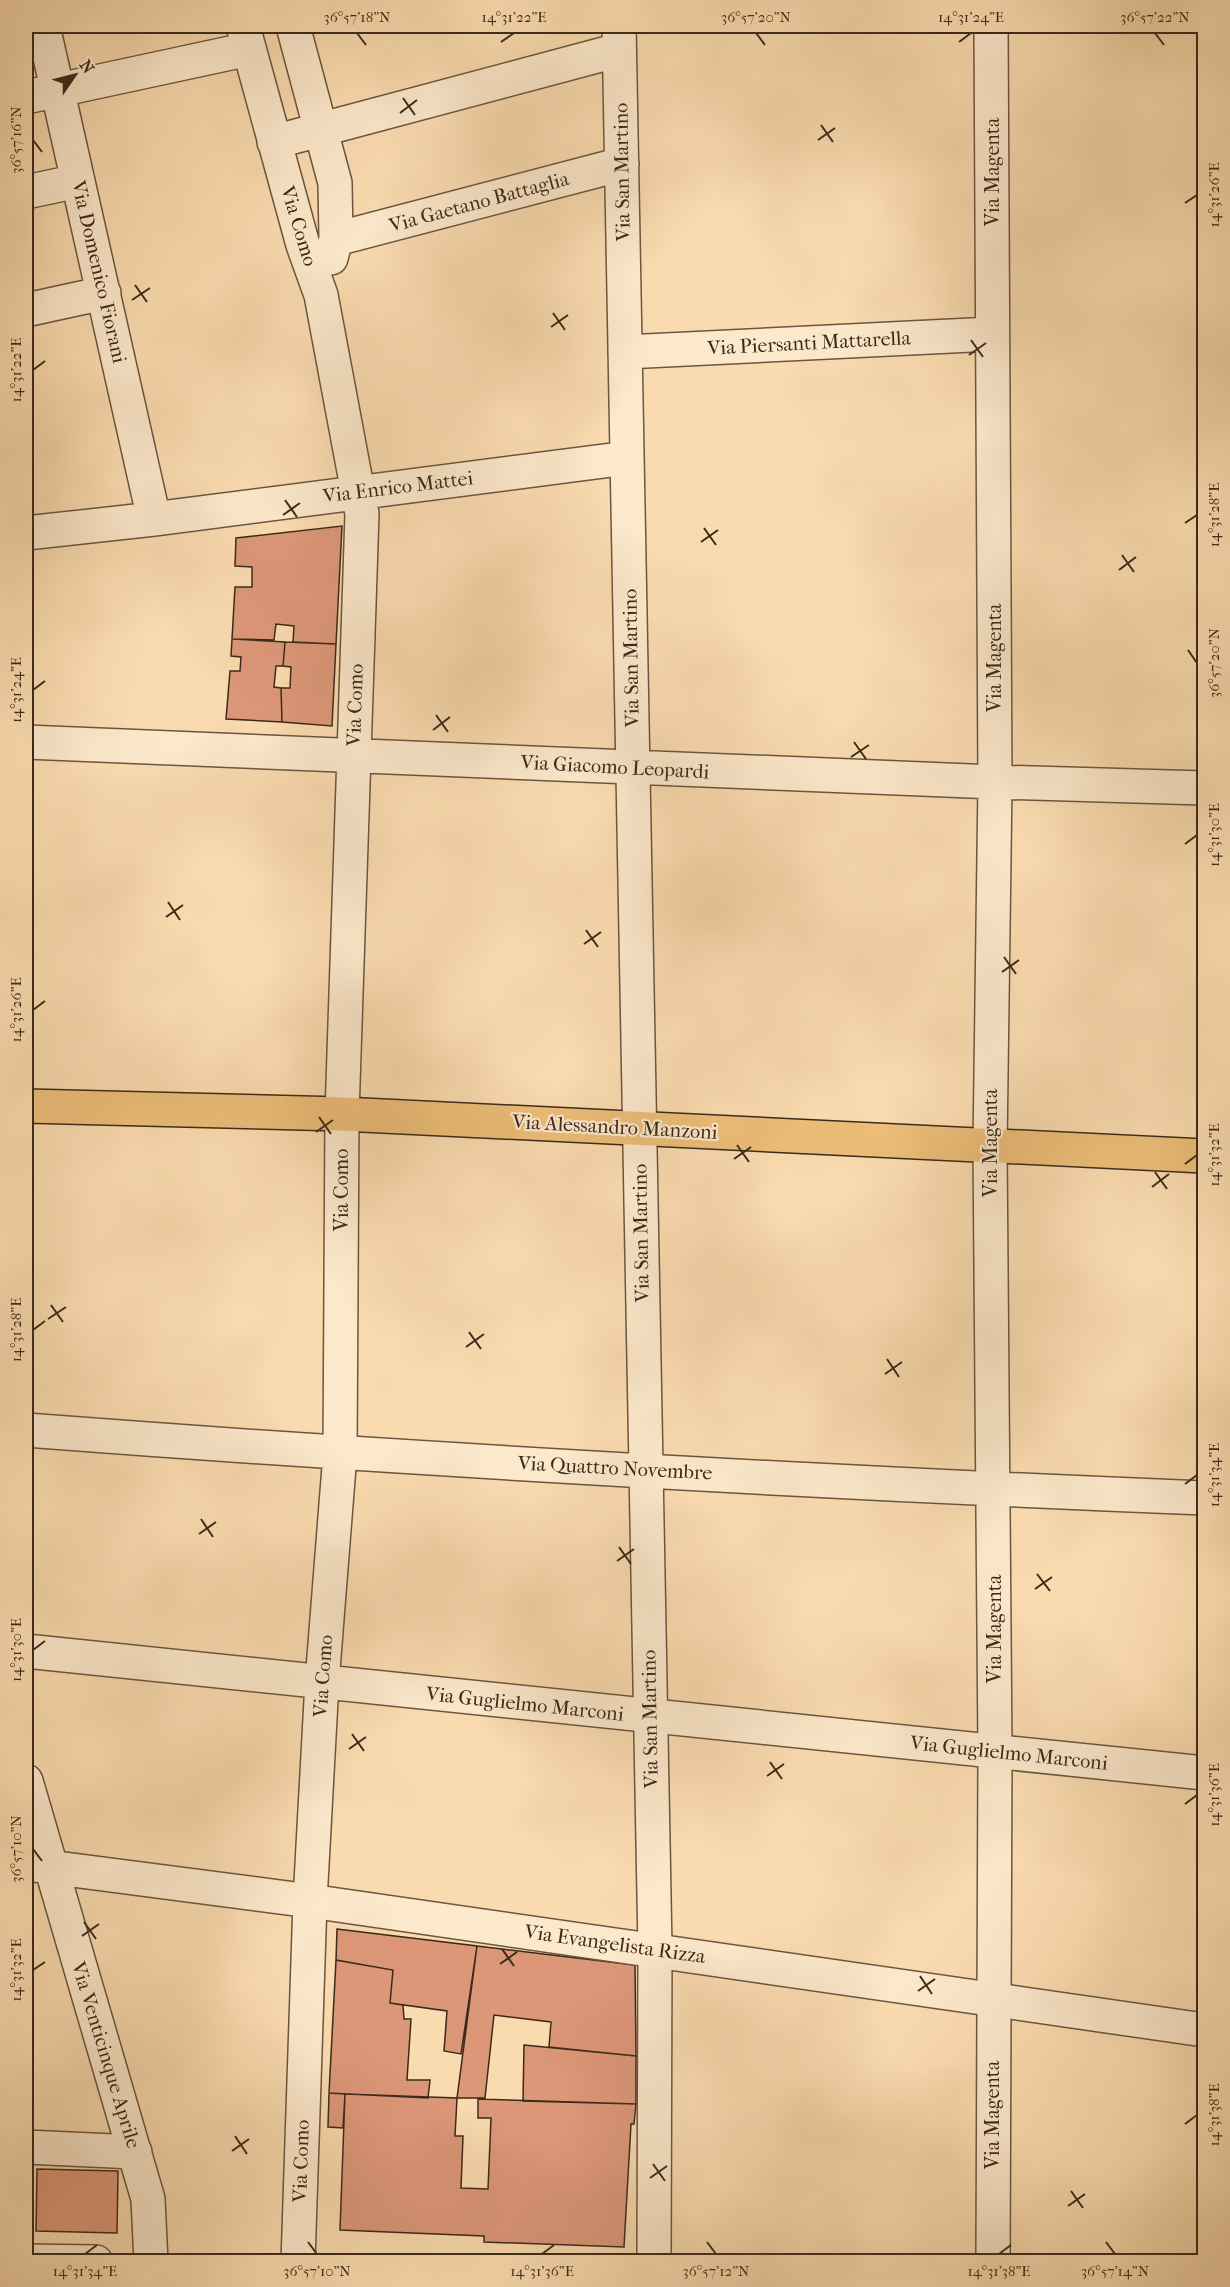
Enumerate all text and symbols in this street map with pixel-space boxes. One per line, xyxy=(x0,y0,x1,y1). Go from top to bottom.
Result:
text: 36°57'18"N xyxy=(324,8,391,26)
text: 14°31'22"E xyxy=(482,8,546,26)
text: 36°57'20"N xyxy=(721,8,792,26)
text: 14°31'24"E xyxy=(938,8,1004,26)
text: 36°57'22"N xyxy=(1120,8,1190,26)
north arrow xyxy=(45,45,105,105)
text: N xyxy=(76,56,99,78)
street label: Via San Martino xyxy=(609,102,635,243)
text: 36°57'16"N xyxy=(7,106,25,174)
street label: Via Magenta xyxy=(981,117,1004,227)
text: 14°31'26"E xyxy=(1205,162,1223,228)
street label: Via Gaetano Battaglia xyxy=(386,167,572,237)
street label: Via Domenico Fiorani xyxy=(67,178,131,366)
street label: Via Como xyxy=(276,182,322,269)
street label: Via Piersanti Mattarella xyxy=(706,326,912,360)
text: 14°31'22"E xyxy=(7,338,25,402)
street label: Via Enrico Mattei xyxy=(320,466,475,508)
text: 14°31'28"E xyxy=(1205,483,1223,547)
street label: Via San Martino xyxy=(618,588,644,729)
street label: Via Magenta xyxy=(983,603,1006,713)
text: 36°57'20"N xyxy=(1205,627,1223,698)
text: 14°31'24"E xyxy=(7,657,25,723)
street label: Via Como xyxy=(342,663,368,748)
street label: Via Giacomo Leopardi xyxy=(519,751,710,783)
text: 14°31'30"E xyxy=(1205,803,1223,867)
text: 14°31'26"E xyxy=(7,977,25,1043)
street label: Via Magenta xyxy=(979,1088,1002,1198)
street label: Via Alessandro Manzoni xyxy=(511,1110,718,1144)
text: 14°31'32"E xyxy=(1205,1123,1223,1187)
street label: Via Como xyxy=(330,1149,353,1232)
street label: Via San Martino xyxy=(628,1163,654,1304)
text: 14°31'28"E xyxy=(7,1298,25,1362)
text: 14°31'34"E xyxy=(1205,1443,1223,1507)
street label: Via Quattro Novembre xyxy=(516,1451,713,1485)
street label: Via Magenta xyxy=(983,1574,1006,1684)
text: 14°31'30"E xyxy=(7,1618,25,1682)
street label: Via Como xyxy=(309,1634,337,1719)
street label: Via San Martino xyxy=(637,1649,663,1790)
street label: Via Guglielmo Marconi xyxy=(424,1682,625,1726)
street label: Via Guglielmo Marconi xyxy=(908,1731,1109,1775)
text: 14°31'36"E xyxy=(1205,1763,1223,1827)
text: 36°57'10"N xyxy=(7,1815,25,1883)
street label: Via Evangelista Rizza xyxy=(522,1920,708,1968)
text: 14°31'32"E xyxy=(7,1938,25,2002)
street label: Via Venticinque Aprile xyxy=(66,1958,145,2151)
street label: Via Magenta xyxy=(981,2060,1004,2170)
text: 14°31'38"E xyxy=(1205,2083,1223,2147)
street label: Via Como xyxy=(288,2119,314,2204)
text: 14°31'34"E xyxy=(53,2262,117,2280)
text: 36°57'10"N xyxy=(283,2262,351,2280)
text: 14°31'36"E xyxy=(510,2262,574,2280)
text: 36°57'12"N xyxy=(683,2262,750,2280)
text: 14°31'38"E xyxy=(967,2262,1031,2280)
text: 36°57'14"N xyxy=(1081,2262,1150,2280)

